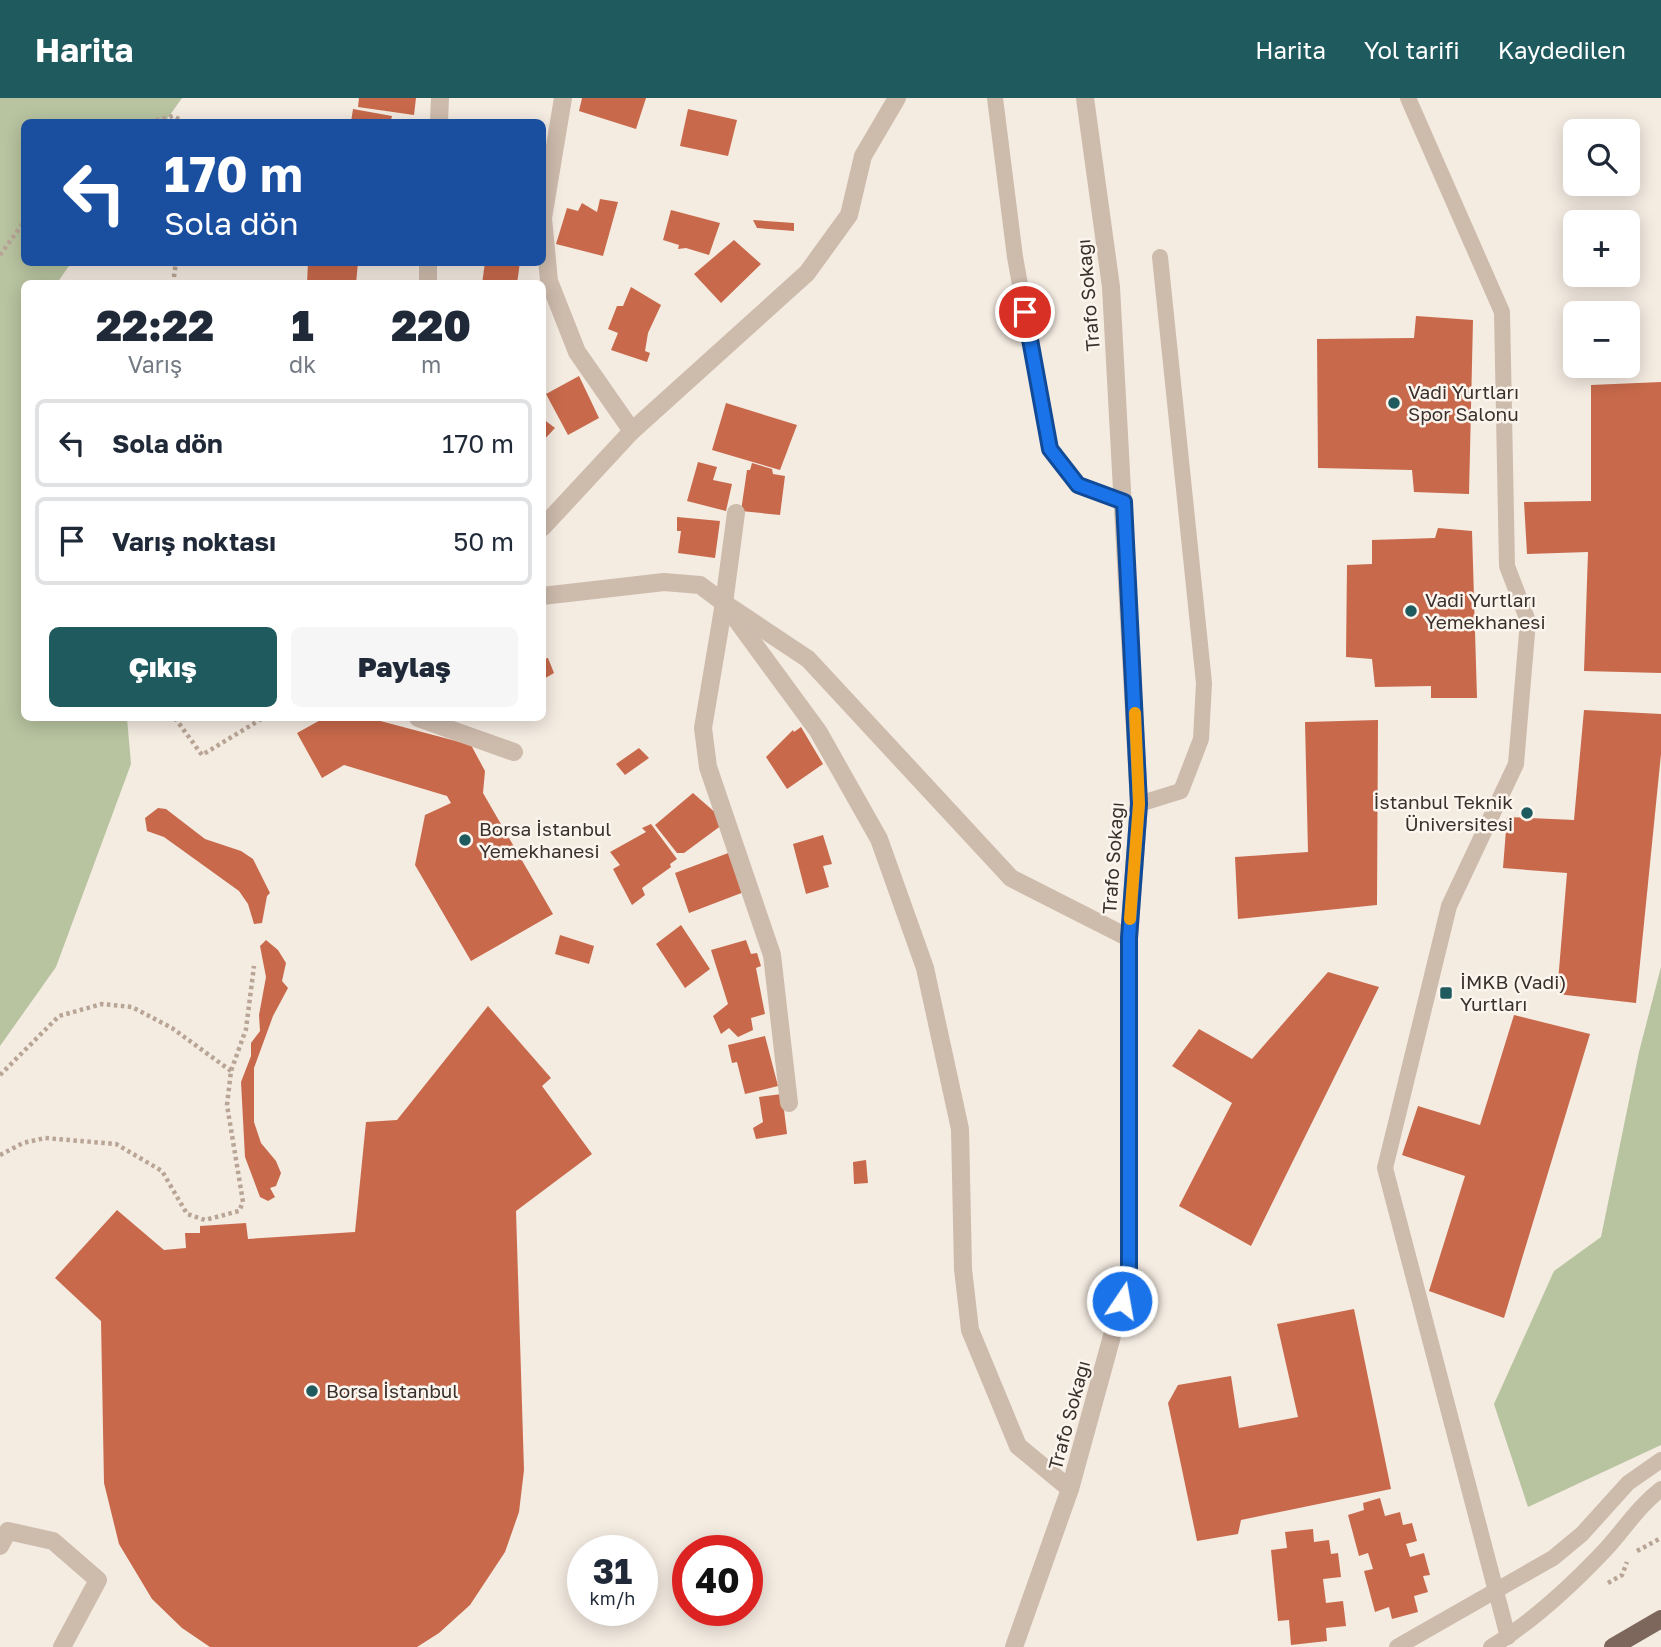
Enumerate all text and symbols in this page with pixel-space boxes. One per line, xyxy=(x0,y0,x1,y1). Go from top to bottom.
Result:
text: Harita xyxy=(35,30,133,69)
text: Harita xyxy=(1255,35,1326,64)
text: Yol tarifi xyxy=(1364,35,1460,64)
text: Kaydedilen xyxy=(1498,35,1626,64)
map controls xyxy=(1563,119,1640,378)
button: search xyxy=(1563,119,1640,196)
text: 170 m xyxy=(164,144,303,203)
icon: left xyxy=(49,147,140,238)
text: Sola dön xyxy=(164,204,299,242)
button: + xyxy=(1563,210,1640,287)
street label: Trafo Sokağı xyxy=(1071,238,1104,352)
pin xyxy=(995,282,1055,342)
icon: arrive xyxy=(1006,293,1044,331)
text: 22:22 xyxy=(96,300,214,350)
text: 1 xyxy=(292,300,314,350)
text: 220 xyxy=(391,300,471,350)
button: − xyxy=(1563,301,1640,378)
text: Varış xyxy=(128,350,182,378)
text: dk xyxy=(289,350,316,378)
text: m xyxy=(421,350,441,378)
place label: Vadi Yurtları Spor Salonu xyxy=(1408,380,1519,425)
marker: Vadi Yurtları Spor Salonu xyxy=(1386,395,1402,411)
icon: left xyxy=(53,424,91,462)
text: Sola dön xyxy=(112,428,223,459)
text: 170 m xyxy=(442,428,514,459)
icon: arrive xyxy=(53,522,91,560)
text: Varış noktası xyxy=(112,526,276,557)
text: 50 m xyxy=(453,526,514,557)
place label: Vadi Yurtları Yemekhanesi xyxy=(1425,588,1546,633)
marker: Vadi Yurtları Yemekhanesi xyxy=(1403,603,1419,619)
button: Çıkış xyxy=(49,627,277,707)
button: Paylaş xyxy=(291,627,518,707)
place label: İstanbul Teknik Üniversitesi xyxy=(1374,790,1513,835)
street label: Trafo Sokağı xyxy=(1097,801,1128,915)
marker: İstanbul Teknik Üniversitesi xyxy=(1519,805,1535,821)
place label: Borsa İstanbul Yemekhanesi xyxy=(479,817,611,862)
marker: Borsa İstanbul Yemekhanesi xyxy=(457,832,473,848)
place label: İMKB (Vadi) Yurtları xyxy=(1460,970,1566,1015)
marker: İMKB (Vadi) Yurtları xyxy=(1438,985,1454,1001)
position arrow xyxy=(1085,1264,1159,1338)
street label: Trafo Sokağı xyxy=(1043,1358,1094,1472)
place label: Borsa İstanbul xyxy=(326,1379,458,1402)
marker: Borsa İstanbul xyxy=(304,1383,320,1399)
speed limit sign: 40 xyxy=(672,1535,763,1626)
text: 31 xyxy=(593,1550,632,1592)
text: km/h xyxy=(590,1587,635,1609)

